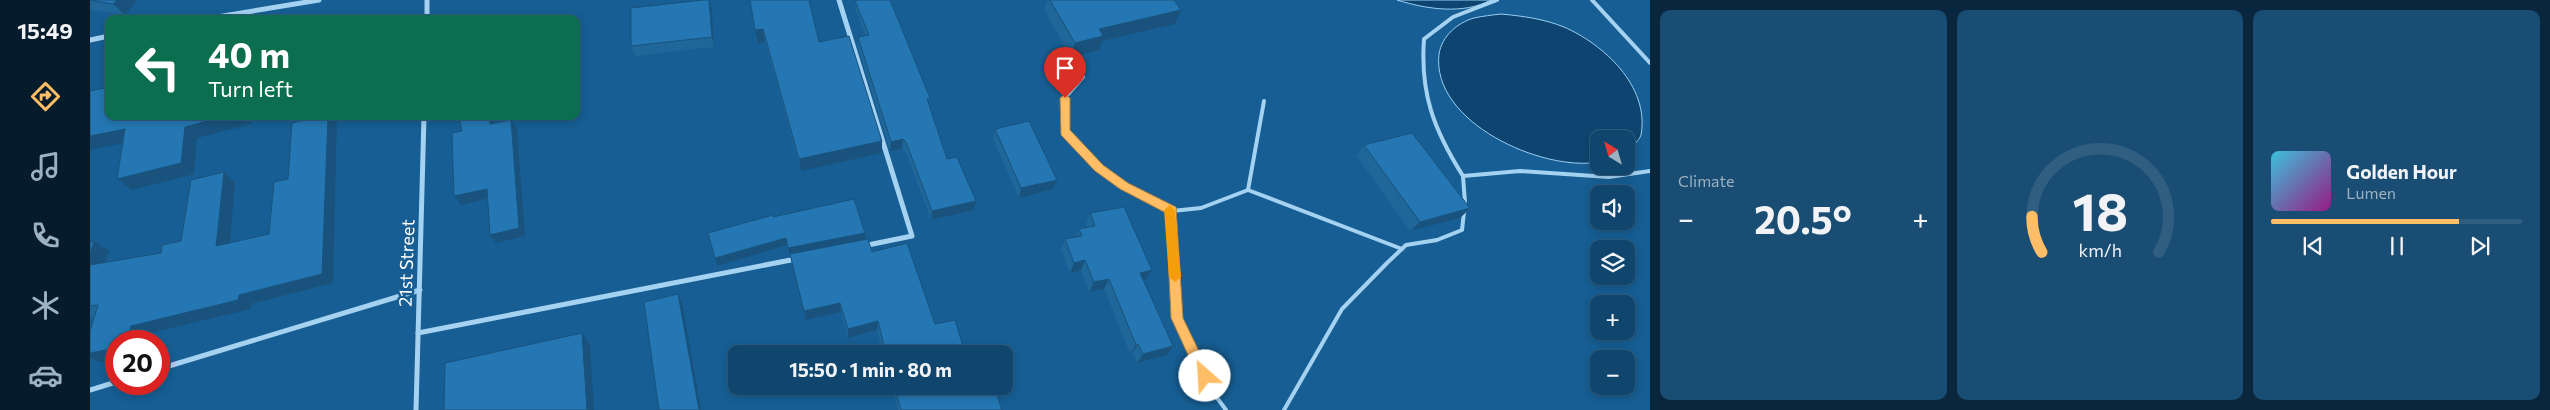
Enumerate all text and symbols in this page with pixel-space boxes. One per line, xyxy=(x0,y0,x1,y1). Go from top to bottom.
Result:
text: 15:49 xyxy=(17,17,73,44)
text: 40 m xyxy=(208,32,290,75)
icon: left xyxy=(125,35,190,100)
pin xyxy=(1044,47,1086,98)
icon: arrive xyxy=(1051,54,1079,82)
text: Turn left xyxy=(208,75,293,102)
icon: directions xyxy=(28,79,63,114)
north arrow xyxy=(1590,130,1635,175)
map controls xyxy=(1590,130,1635,395)
icon: music xyxy=(28,149,63,184)
text: Golden Hour xyxy=(2346,160,2457,183)
text: Climate xyxy=(1678,171,1734,190)
text: 18 xyxy=(2072,178,2128,242)
text: Lumen xyxy=(2346,183,2396,202)
button: sound xyxy=(1590,185,1635,230)
text: 20.5° xyxy=(1754,195,1852,242)
text: − xyxy=(1678,201,1694,235)
text: + xyxy=(1912,201,1929,235)
icon: phone xyxy=(28,218,63,253)
street label: 21st Street xyxy=(393,219,419,307)
icon: previous xyxy=(2299,232,2327,260)
icon: pause xyxy=(2383,232,2411,260)
icon: next xyxy=(2466,232,2494,260)
text: km/h xyxy=(2078,239,2122,261)
button: layers xyxy=(1590,240,1635,285)
icon: climate xyxy=(28,288,63,323)
button: + xyxy=(1590,295,1635,340)
speed limit sign: 20 xyxy=(105,330,170,395)
position arrow xyxy=(1178,349,1230,401)
button: − xyxy=(1590,350,1635,395)
icon: car xyxy=(28,358,63,393)
text: 15:50 · 1 min · 80 m xyxy=(789,358,952,381)

